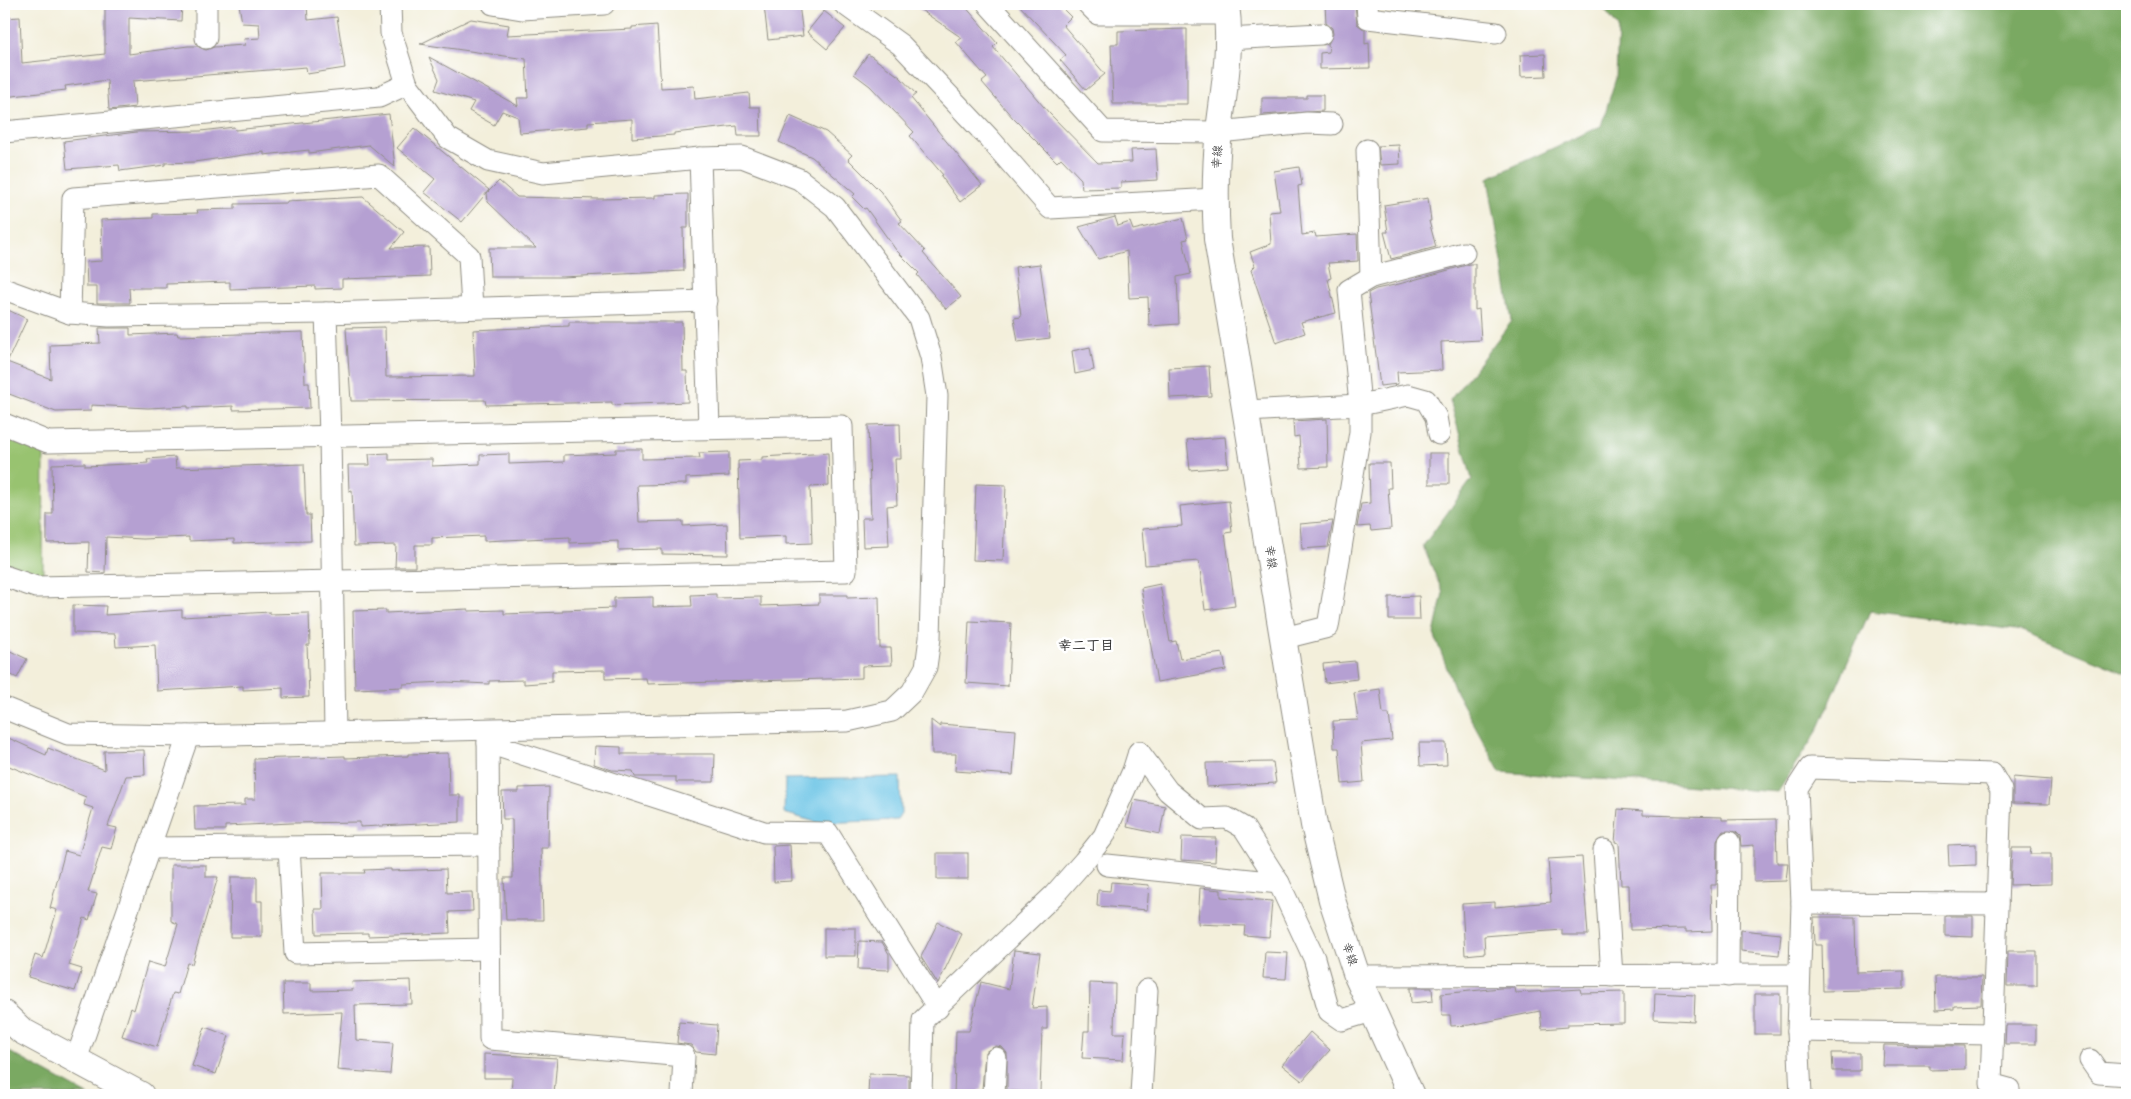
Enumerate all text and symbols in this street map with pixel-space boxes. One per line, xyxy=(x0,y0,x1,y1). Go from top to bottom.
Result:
street label: 幸線 xyxy=(1208,144,1226,170)
street label: 幸線 xyxy=(1261,544,1281,570)
district label: 幸二丁目 xyxy=(1058,636,1114,654)
street label: 幸線 xyxy=(1339,940,1361,968)

